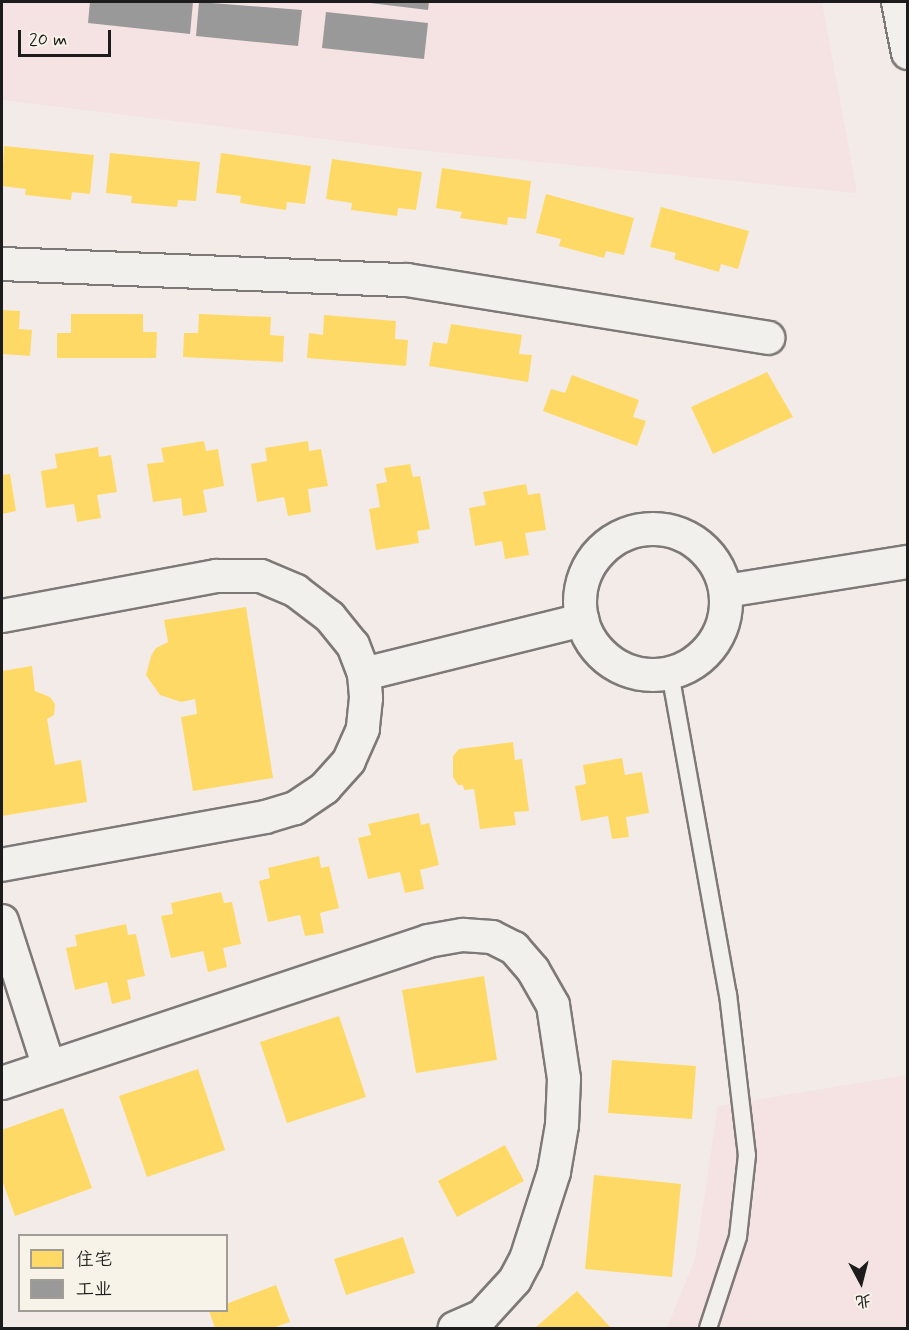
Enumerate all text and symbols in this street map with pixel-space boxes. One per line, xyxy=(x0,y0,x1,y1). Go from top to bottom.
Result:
scale bar xyxy=(21,18,114,56)
text: 20 m xyxy=(29,28,67,52)
legend xyxy=(18,1234,228,1312)
text: 住宅 xyxy=(76,1248,112,1272)
north arrow xyxy=(831,1252,891,1312)
text: 工业 xyxy=(76,1278,112,1302)
text: 北 xyxy=(854,1289,872,1312)

